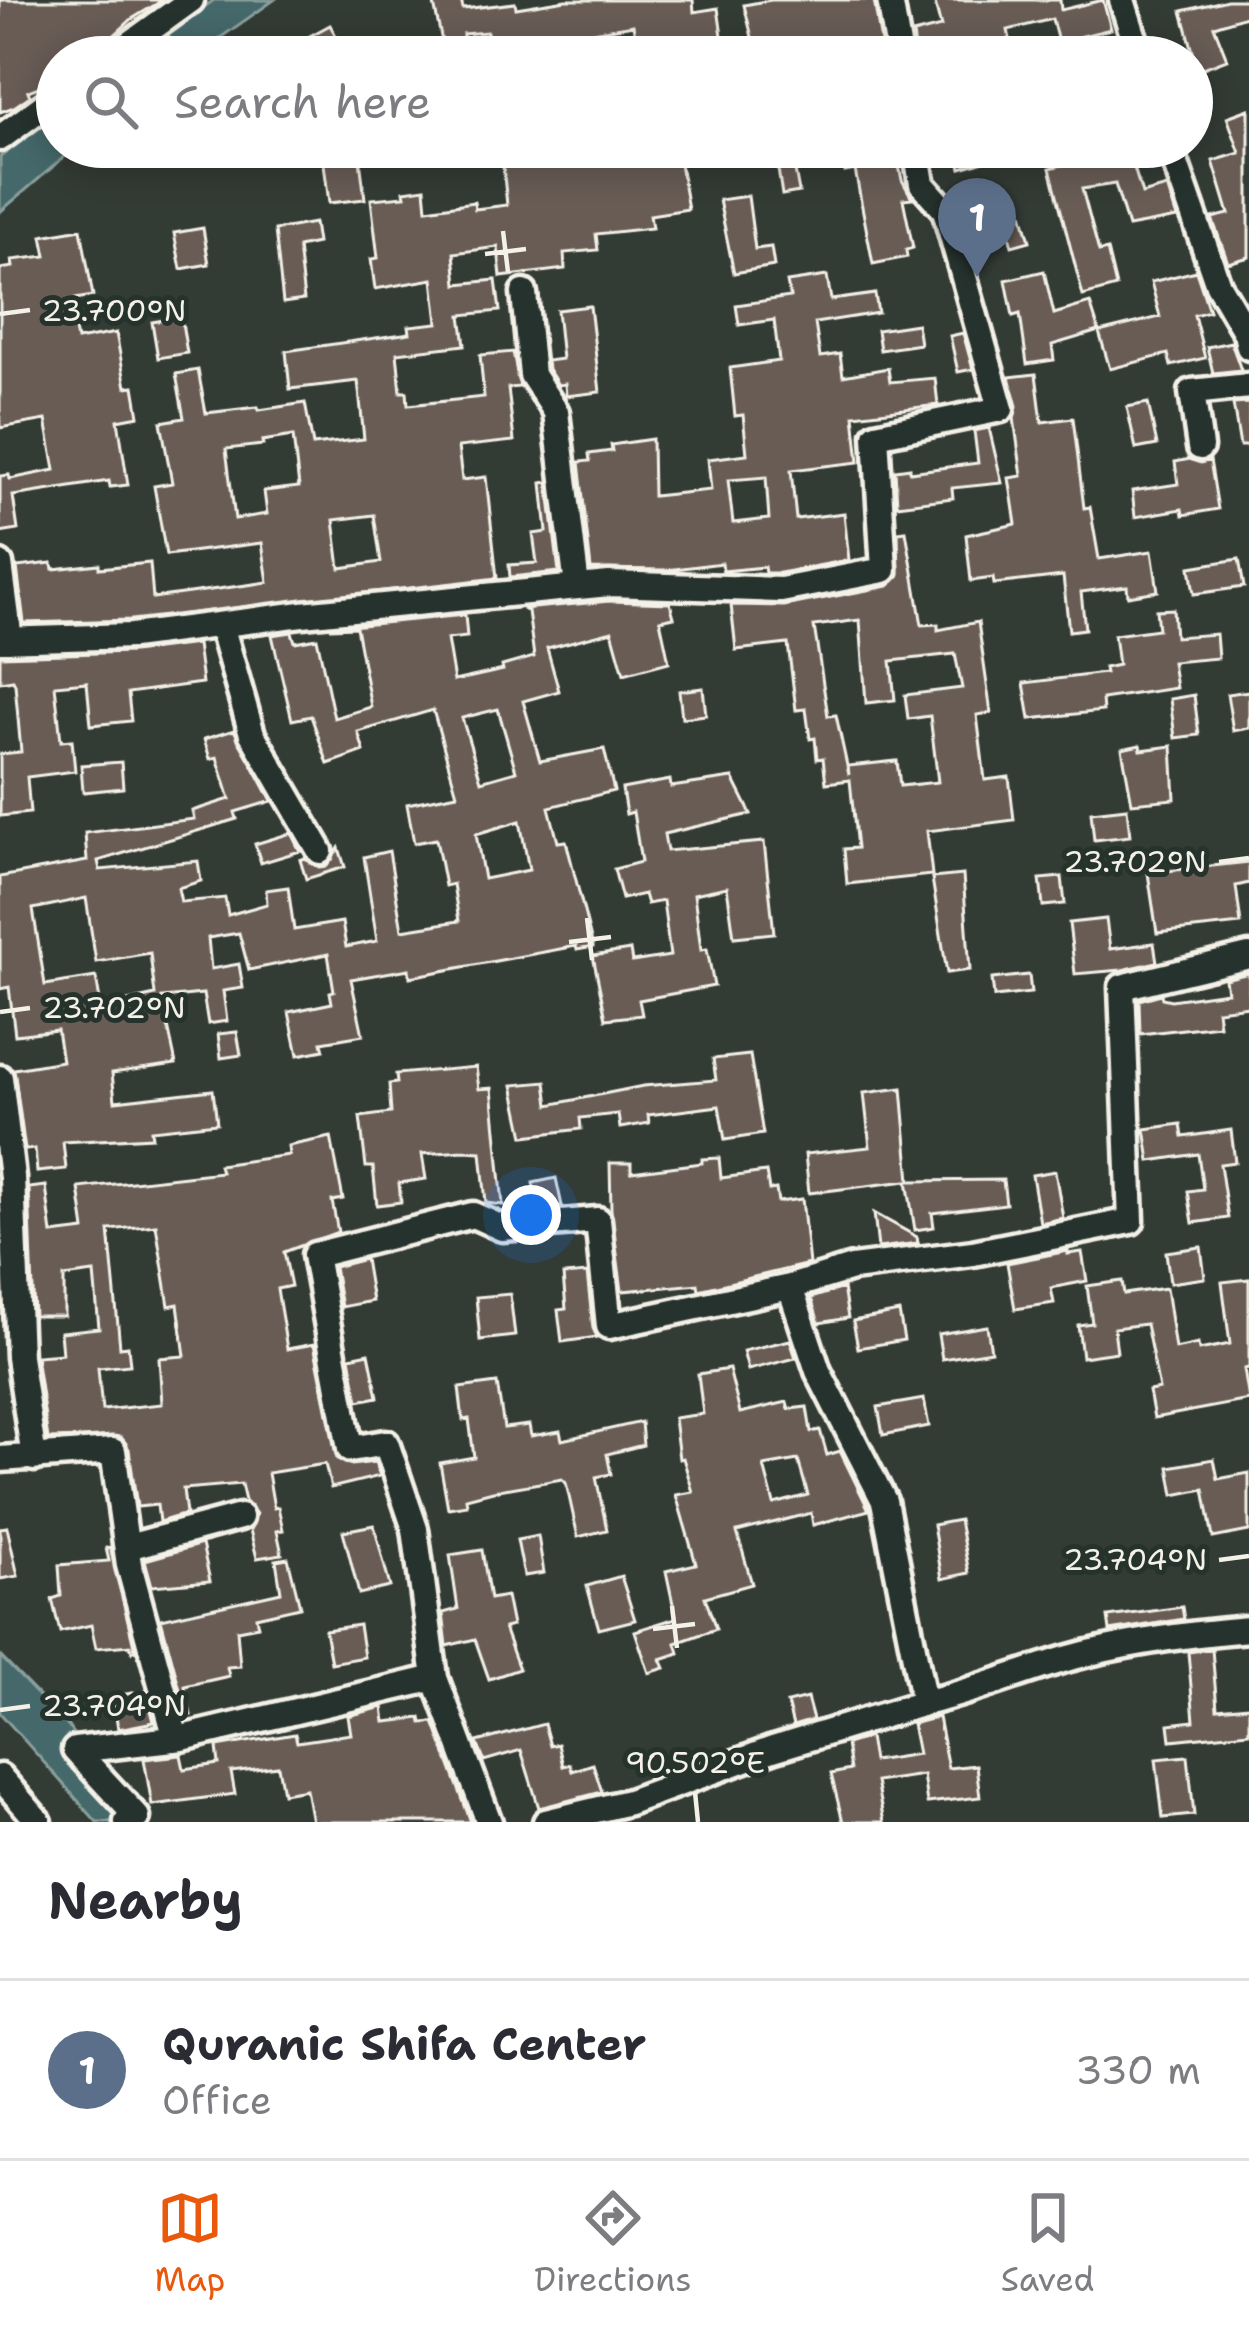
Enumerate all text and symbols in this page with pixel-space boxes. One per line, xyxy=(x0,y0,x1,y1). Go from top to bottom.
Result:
search box xyxy=(36,36,1213,168)
icon: search xyxy=(78,69,144,135)
text: Search here xyxy=(174,72,431,132)
pin: 1 xyxy=(938,178,1016,277)
text: 23.700°N xyxy=(42,290,186,331)
text: 23.702°N xyxy=(1063,841,1207,882)
text: 23.702°N xyxy=(42,987,186,1028)
your location xyxy=(501,1185,561,1245)
text: 23.704°N xyxy=(1063,1539,1207,1580)
text: 23.704°N xyxy=(42,1685,186,1726)
text: 90.502°E xyxy=(625,1742,765,1783)
text: Nearby xyxy=(48,1866,243,1934)
text: Quranic Shifa Center xyxy=(162,2014,647,2074)
text: 1 xyxy=(78,2044,96,2096)
text: 330 m xyxy=(1075,2044,1201,2096)
text: Office xyxy=(162,2074,272,2126)
tab: Map xyxy=(155,2185,225,2302)
tab: Directions xyxy=(534,2185,692,2302)
tab: Saved xyxy=(1001,2185,1094,2302)

